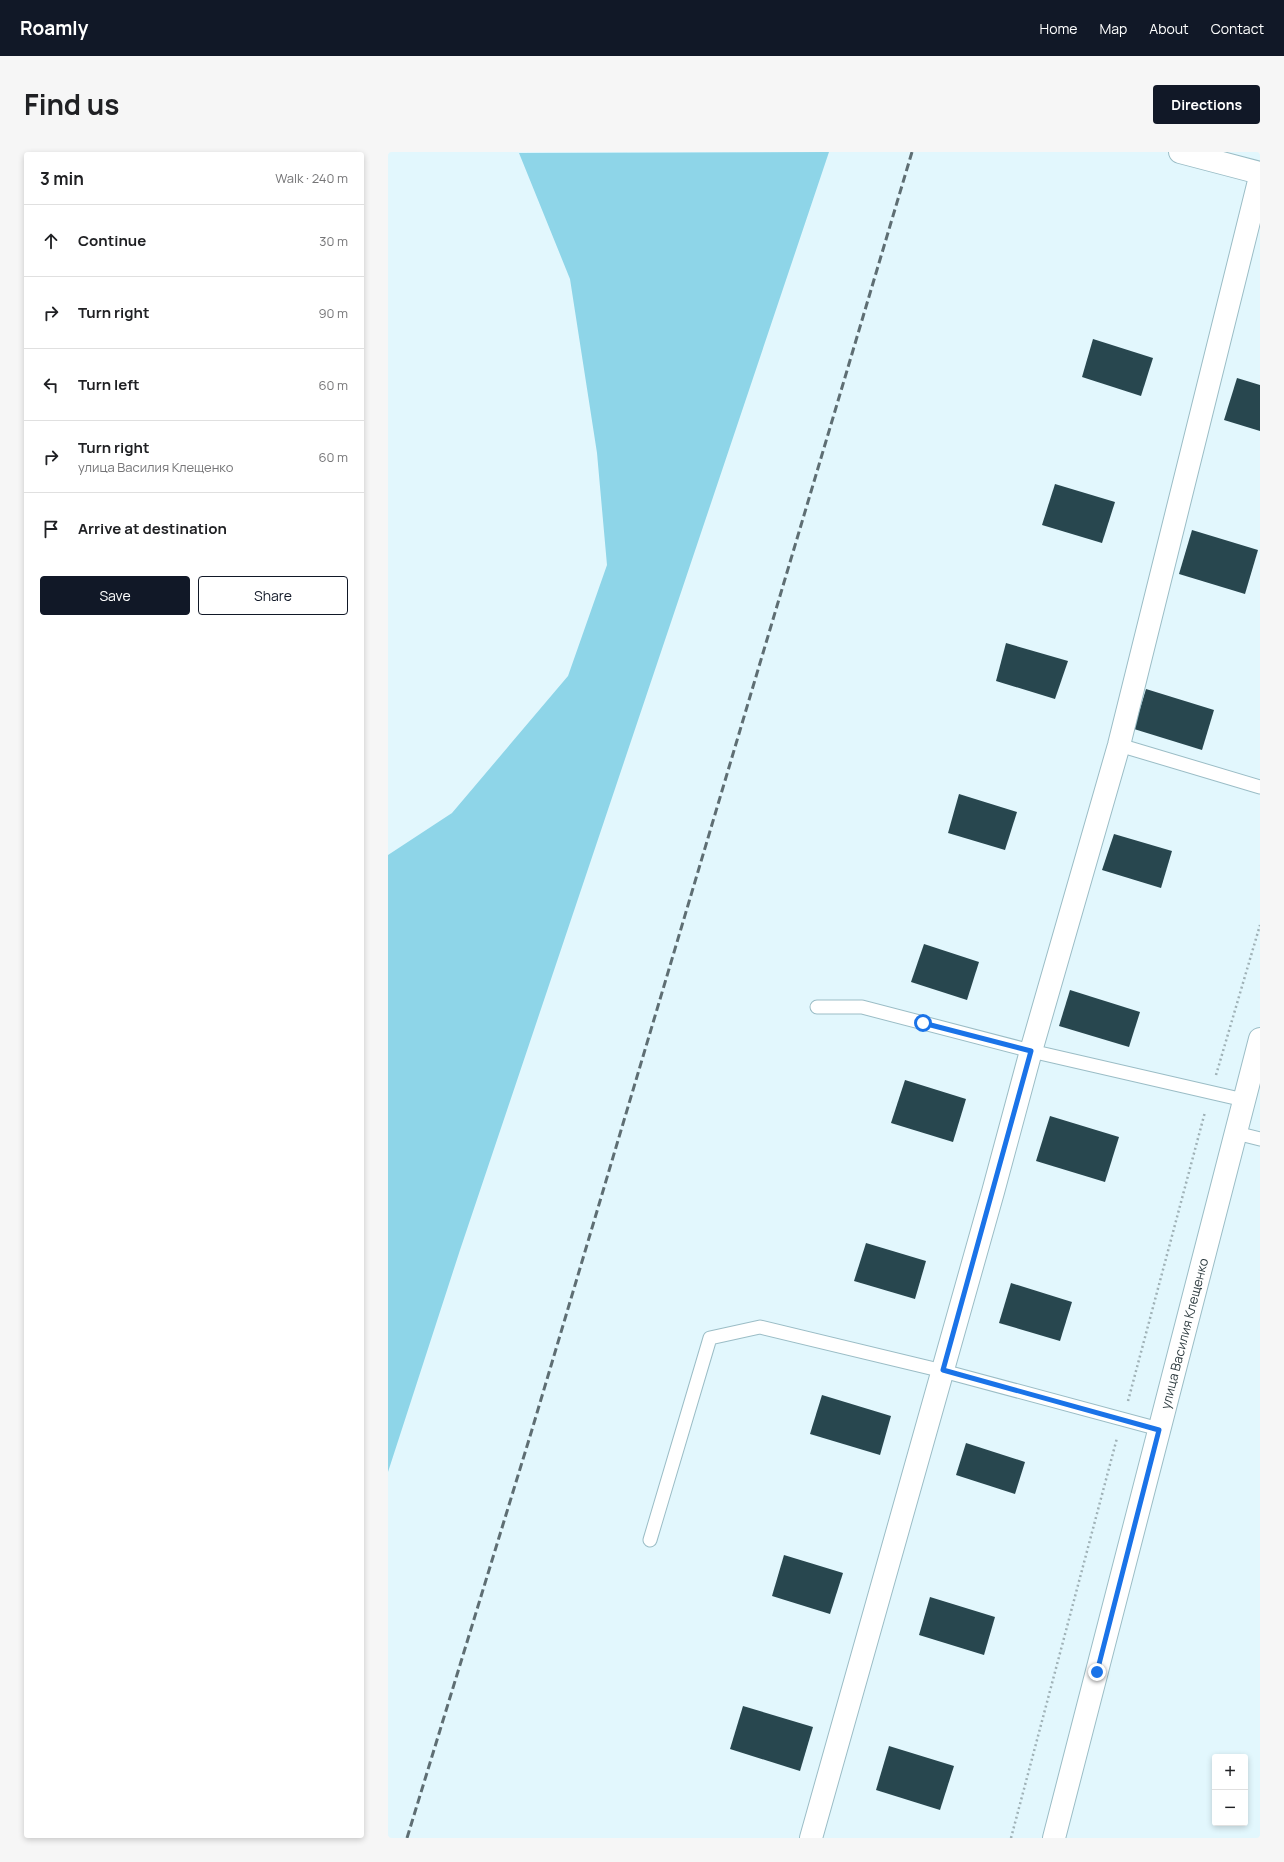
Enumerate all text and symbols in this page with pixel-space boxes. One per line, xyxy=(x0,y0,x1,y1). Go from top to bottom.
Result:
text: Roamly xyxy=(20,15,88,41)
text: Home xyxy=(1040,19,1077,38)
text: Map xyxy=(1099,19,1127,38)
text: About xyxy=(1149,19,1189,38)
text: Contact xyxy=(1211,19,1264,38)
text: Find us xyxy=(24,85,119,123)
button: Directions xyxy=(1153,85,1260,124)
text: 3 min xyxy=(40,167,84,190)
text: Walk · 240 m xyxy=(275,169,348,187)
icon: ahead xyxy=(40,230,62,252)
text: Continue xyxy=(78,230,146,251)
text: 30 m xyxy=(319,232,348,250)
icon: right xyxy=(40,302,62,324)
text: Turn right xyxy=(78,302,149,323)
text: 90 m xyxy=(318,304,348,322)
icon: left xyxy=(40,374,62,396)
text: Turn left xyxy=(78,374,140,395)
text: 60 m xyxy=(318,376,348,394)
text: Turn right xyxy=(78,437,149,458)
icon: right xyxy=(40,446,62,468)
text: 60 m xyxy=(318,448,348,466)
text: улица Василия Клещенко xyxy=(78,458,233,476)
icon: arrive xyxy=(40,518,62,540)
text: Arrive at destination xyxy=(78,518,227,539)
button: Save xyxy=(40,576,190,615)
button: Share xyxy=(198,576,348,615)
route start xyxy=(914,1014,932,1032)
street label: улица Василия Клещенко xyxy=(1156,1256,1212,1411)
route end xyxy=(1088,1663,1106,1681)
map controls xyxy=(1212,1754,1248,1826)
button: + xyxy=(1212,1754,1248,1790)
button: − xyxy=(1212,1790,1248,1826)

